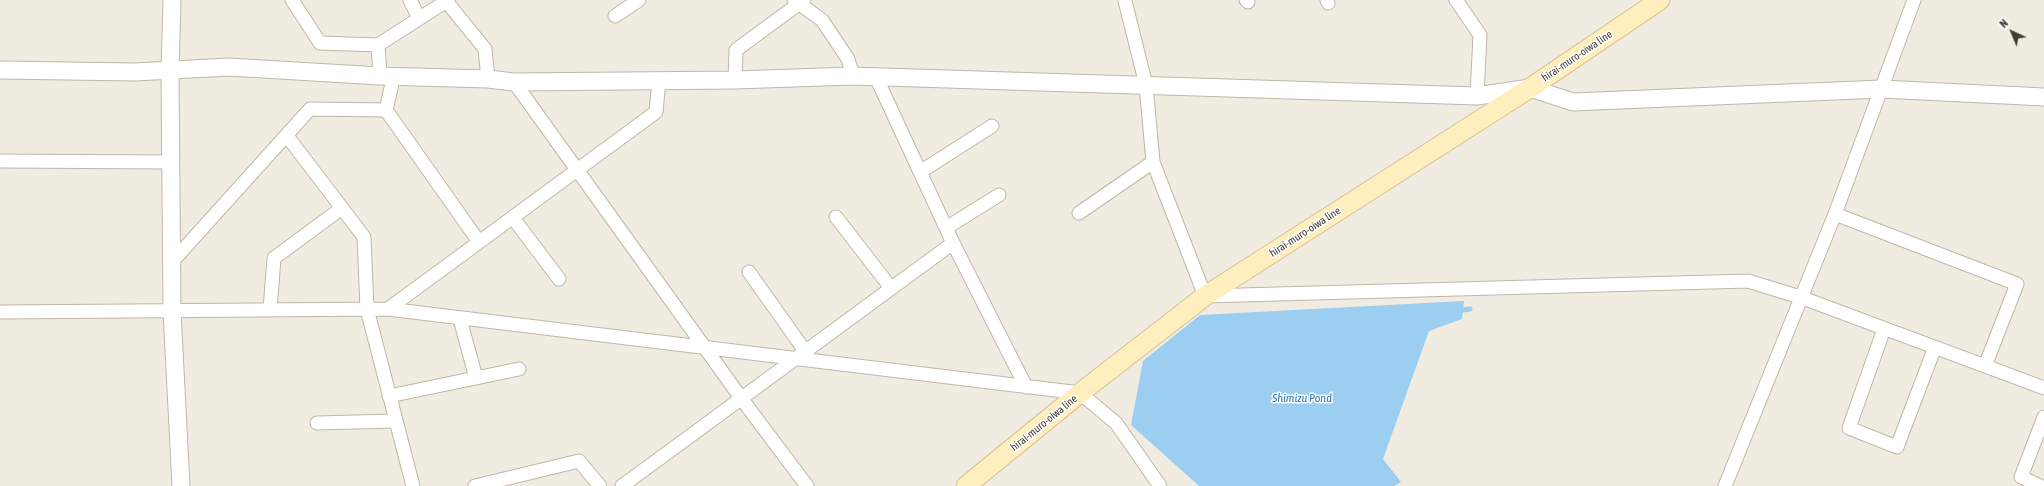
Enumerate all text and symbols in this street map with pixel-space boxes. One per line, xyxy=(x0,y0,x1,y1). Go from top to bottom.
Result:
north arrow xyxy=(1992,12,2032,52)
text: N xyxy=(1997,17,2010,30)
street label: hirai-muro-oiwa line xyxy=(1539,28,1615,84)
street label: hirai-muro-oiwa line xyxy=(1267,204,1343,260)
water label: Shimizu Pond xyxy=(1272,391,1332,405)
street label: hirai-muro-oiwa line xyxy=(1008,392,1080,454)

